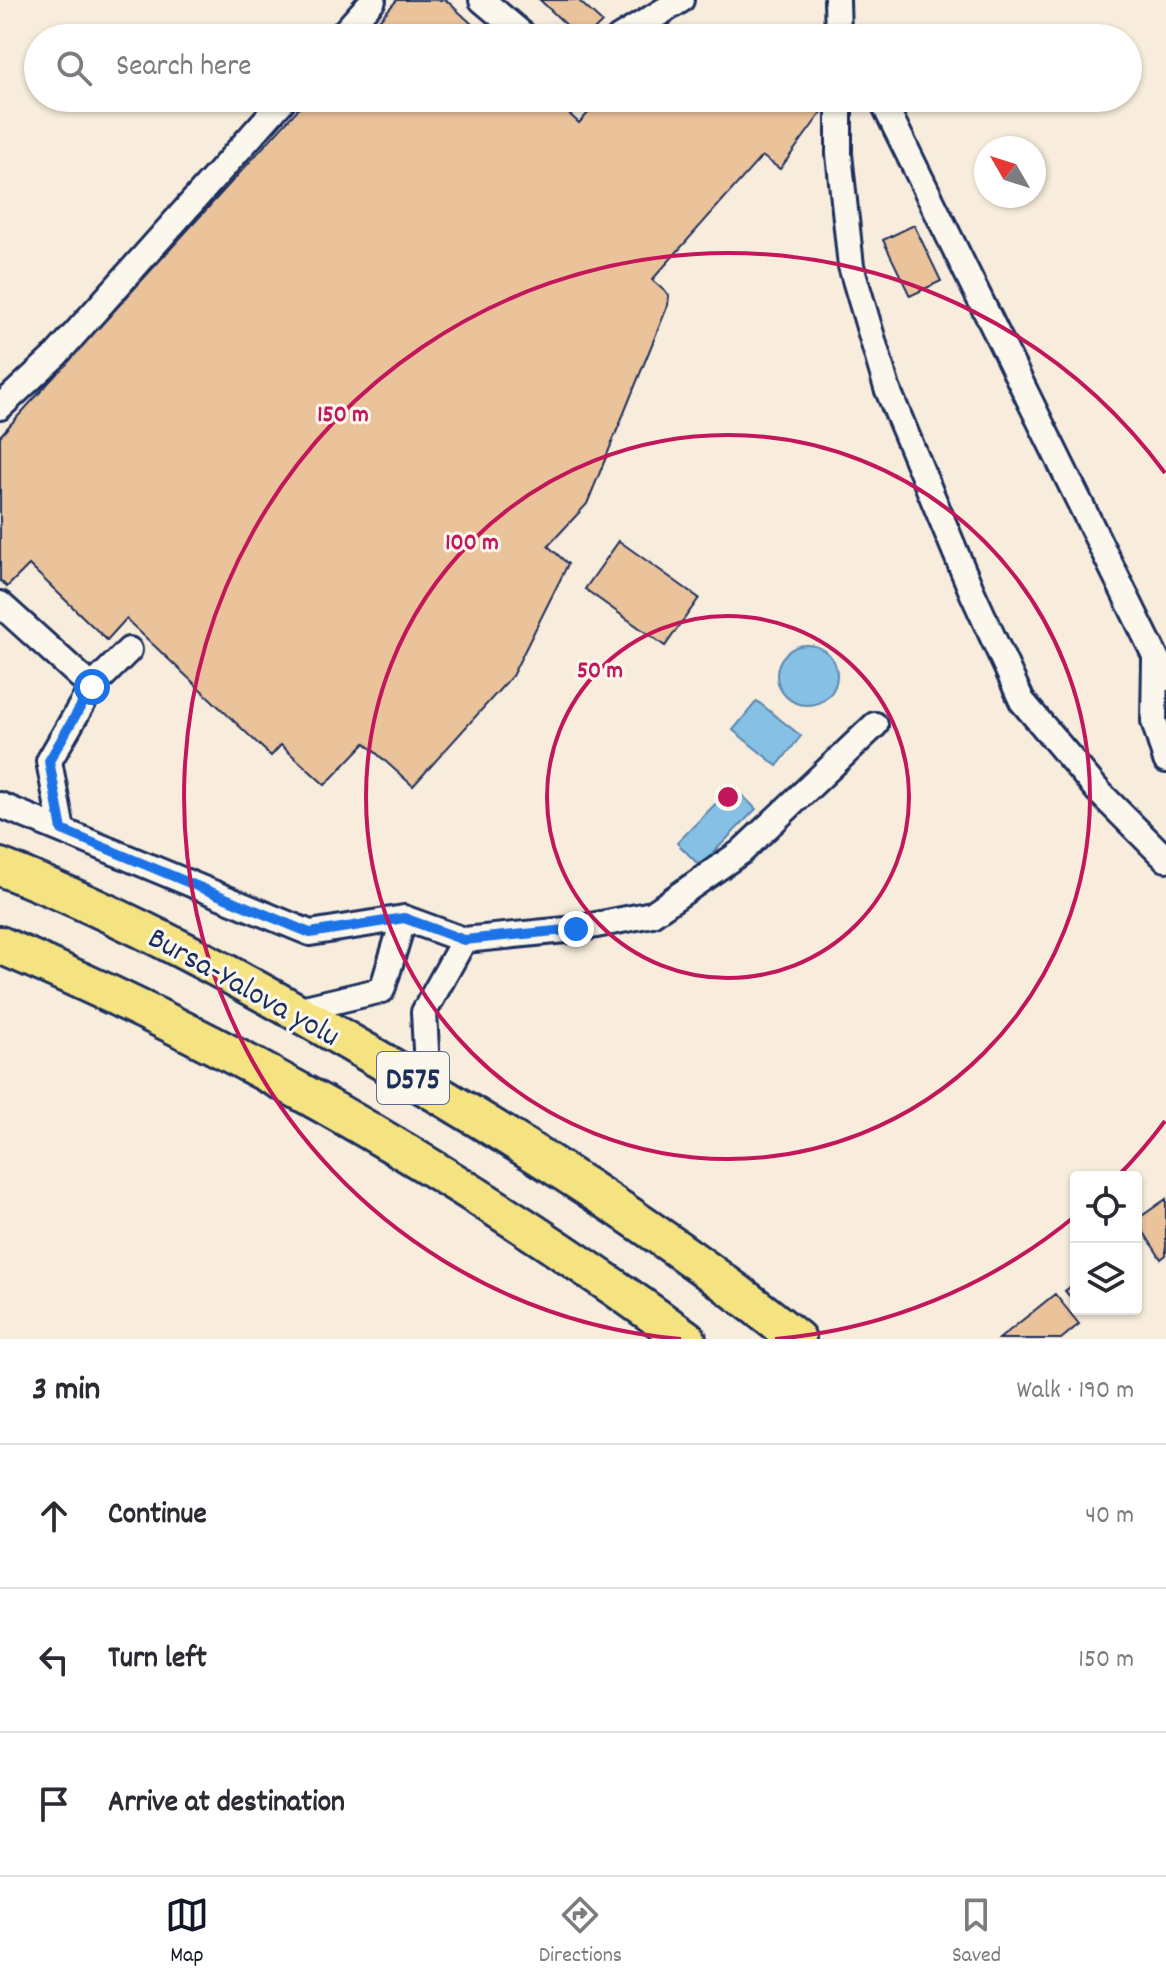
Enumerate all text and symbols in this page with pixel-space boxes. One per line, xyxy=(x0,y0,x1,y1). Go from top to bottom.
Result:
search box xyxy=(24,24,1142,112)
icon: search xyxy=(52,46,96,90)
text: Search here xyxy=(116,47,252,90)
north arrow xyxy=(974,136,1046,208)
text: 150 m xyxy=(317,399,369,433)
text: 100 m xyxy=(445,527,499,561)
text: 50 m xyxy=(577,655,623,689)
route start xyxy=(74,669,110,705)
centre of rings xyxy=(714,783,742,811)
route end xyxy=(558,911,594,947)
street label: Bursa-Yalova yolu xyxy=(138,918,347,1061)
road number: D575 xyxy=(377,1052,449,1104)
map controls xyxy=(1070,1171,1142,1315)
button: locate xyxy=(1070,1171,1142,1243)
button: layers xyxy=(1070,1243,1142,1315)
text: 3 min xyxy=(32,1367,100,1416)
text: Walk · 190 m xyxy=(1017,1373,1134,1410)
icon: ahead xyxy=(32,1494,76,1538)
text: Continue xyxy=(108,1495,207,1538)
text: 40 m xyxy=(1085,1498,1134,1535)
icon: left xyxy=(32,1638,76,1682)
text: Turn left xyxy=(108,1639,207,1682)
text: 150 m xyxy=(1078,1642,1134,1679)
icon: arrive xyxy=(32,1782,76,1826)
text: Arrive at destination xyxy=(108,1783,345,1826)
tab: Map xyxy=(165,1893,209,1972)
tab: Directions xyxy=(539,1893,622,1972)
tab: Saved xyxy=(952,1893,1001,1972)

